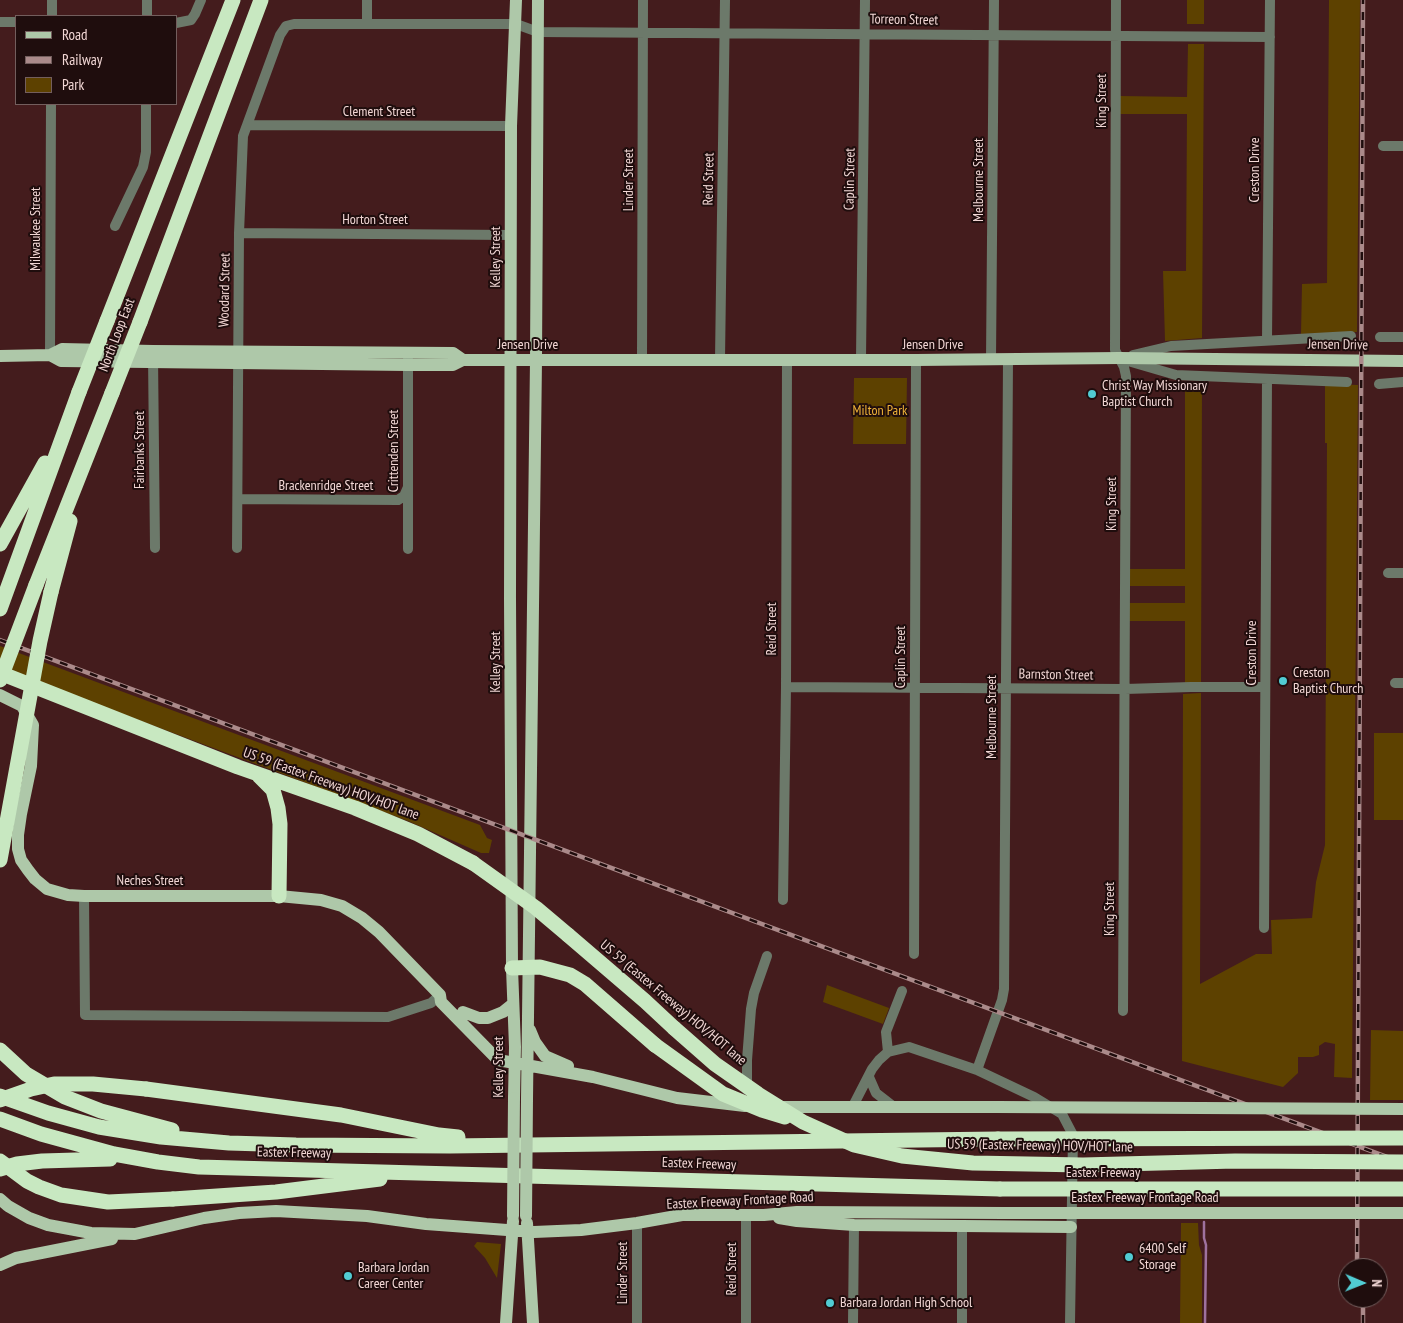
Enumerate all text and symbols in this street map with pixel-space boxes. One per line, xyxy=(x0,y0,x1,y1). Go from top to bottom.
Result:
street label: Torreon Street xyxy=(870,11,938,29)
legend xyxy=(15,15,178,105)
text: Road xyxy=(62,25,88,44)
text: Railway xyxy=(62,50,102,69)
street label: King Street xyxy=(1094,74,1110,128)
text: Park xyxy=(62,75,84,94)
street label: Clement Street xyxy=(343,104,415,120)
street label: Melbourne Street xyxy=(971,138,987,222)
street label: Creston Drive xyxy=(1247,138,1263,202)
street label: Caplin Street xyxy=(841,148,859,210)
street label: Linder Street xyxy=(621,149,637,211)
street label: Reid Street xyxy=(700,152,718,206)
street label: Milwaukee Street xyxy=(28,187,44,271)
street label: Horton Street xyxy=(342,212,408,228)
street label: Kelley Street xyxy=(488,226,504,288)
street label: Woodard Street xyxy=(216,253,234,327)
street label: North Loop East xyxy=(95,296,139,374)
street label: Jensen Drive xyxy=(1308,336,1368,354)
street label: Jensen Drive xyxy=(498,337,558,353)
street label: Jensen Drive xyxy=(903,337,963,353)
place label: Christ Way Missionary Baptist Church xyxy=(1102,378,1207,411)
marker: Christ Way Missionary Baptist Church xyxy=(1086,388,1098,400)
park label: Milton Park xyxy=(853,403,907,419)
street label: Crittenden Street xyxy=(386,410,402,492)
street label: Fairbanks Street xyxy=(132,411,148,489)
street label: King Street xyxy=(1104,477,1120,531)
street label: Brackenridge Street xyxy=(279,478,373,494)
street label: Reid Street xyxy=(764,602,780,656)
street label: Creston Drive xyxy=(1244,621,1260,685)
street label: Caplin Street xyxy=(893,626,909,688)
street label: Kelley Street xyxy=(488,631,504,693)
place label: Creston Baptist Church xyxy=(1293,665,1363,698)
street label: Barnston Street xyxy=(1018,666,1094,684)
street label: Melbourne Street xyxy=(984,675,1000,759)
marker: Creston Baptist Church xyxy=(1277,675,1289,687)
street label: US 59 (Eastex Freeway) HOV/HOT lane xyxy=(241,744,421,824)
street label: Neches Street xyxy=(117,873,183,889)
street label: King Street xyxy=(1102,882,1118,936)
street label: US 59 (Eastex Freeway) HOV/HOT lane xyxy=(596,937,750,1069)
street label: Kelley Street xyxy=(491,1036,507,1098)
street label: US 59 (Eastex Freeway) HOV/HOT lane xyxy=(947,1136,1133,1156)
street label: Eastex Freeway xyxy=(257,1144,331,1162)
street label: Eastex Freeway xyxy=(662,1154,736,1174)
street label: Eastex Freeway xyxy=(1066,1165,1140,1181)
street label: Eastex Freeway Frontage Road xyxy=(666,1189,814,1213)
street label: Eastex Freeway Frontage Road xyxy=(1071,1190,1219,1206)
place label: 6400 Self Storage xyxy=(1139,1241,1186,1274)
street label: Linder Street xyxy=(615,1242,631,1304)
street label: Reid Street xyxy=(724,1242,740,1296)
marker: 6400 Self Storage xyxy=(1123,1251,1135,1263)
north arrow xyxy=(1338,1258,1388,1308)
place label: Barbara Jordan Career Center xyxy=(358,1260,429,1292)
marker: Barbara Jordan Career Center xyxy=(342,1270,354,1282)
text: N xyxy=(1368,1279,1386,1287)
place label: Barbara Jordan High School xyxy=(840,1295,972,1311)
marker: Barbara Jordan High School xyxy=(824,1297,836,1309)

